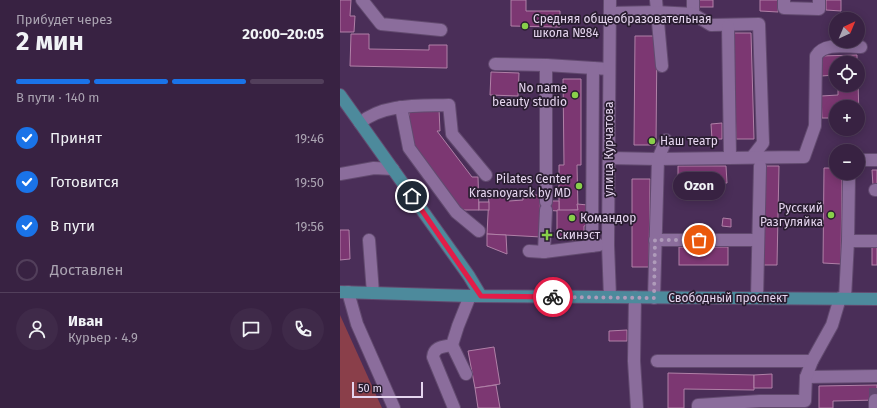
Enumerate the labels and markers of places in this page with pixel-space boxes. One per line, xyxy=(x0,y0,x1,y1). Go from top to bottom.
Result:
place label: Средняя общеобразовательная школа №84 xyxy=(533,12,712,40)
marker: Средняя общеобразовательная школа №84 xyxy=(520,21,530,31)
place label: No name beauty studio xyxy=(492,81,567,109)
marker: No name beauty studio xyxy=(570,90,580,100)
place label: Наш театр xyxy=(660,134,718,148)
marker: Наш театр xyxy=(647,136,657,146)
place label: Pilates Center Krasnoyarsk by MD xyxy=(469,172,571,200)
callout: Ozon xyxy=(673,172,725,200)
pin xyxy=(395,179,429,213)
marker: Pilates Center Krasnoyarsk by MD xyxy=(574,181,584,191)
place label: Русский Разгуляйка xyxy=(760,201,823,229)
marker: Русский Разгуляйка xyxy=(826,210,836,220)
place label: Командор xyxy=(580,211,636,225)
marker: Командор xyxy=(567,213,577,223)
pin xyxy=(682,223,716,257)
place label: Скинэст xyxy=(556,228,601,242)
marker: Скинэст xyxy=(541,229,553,241)

